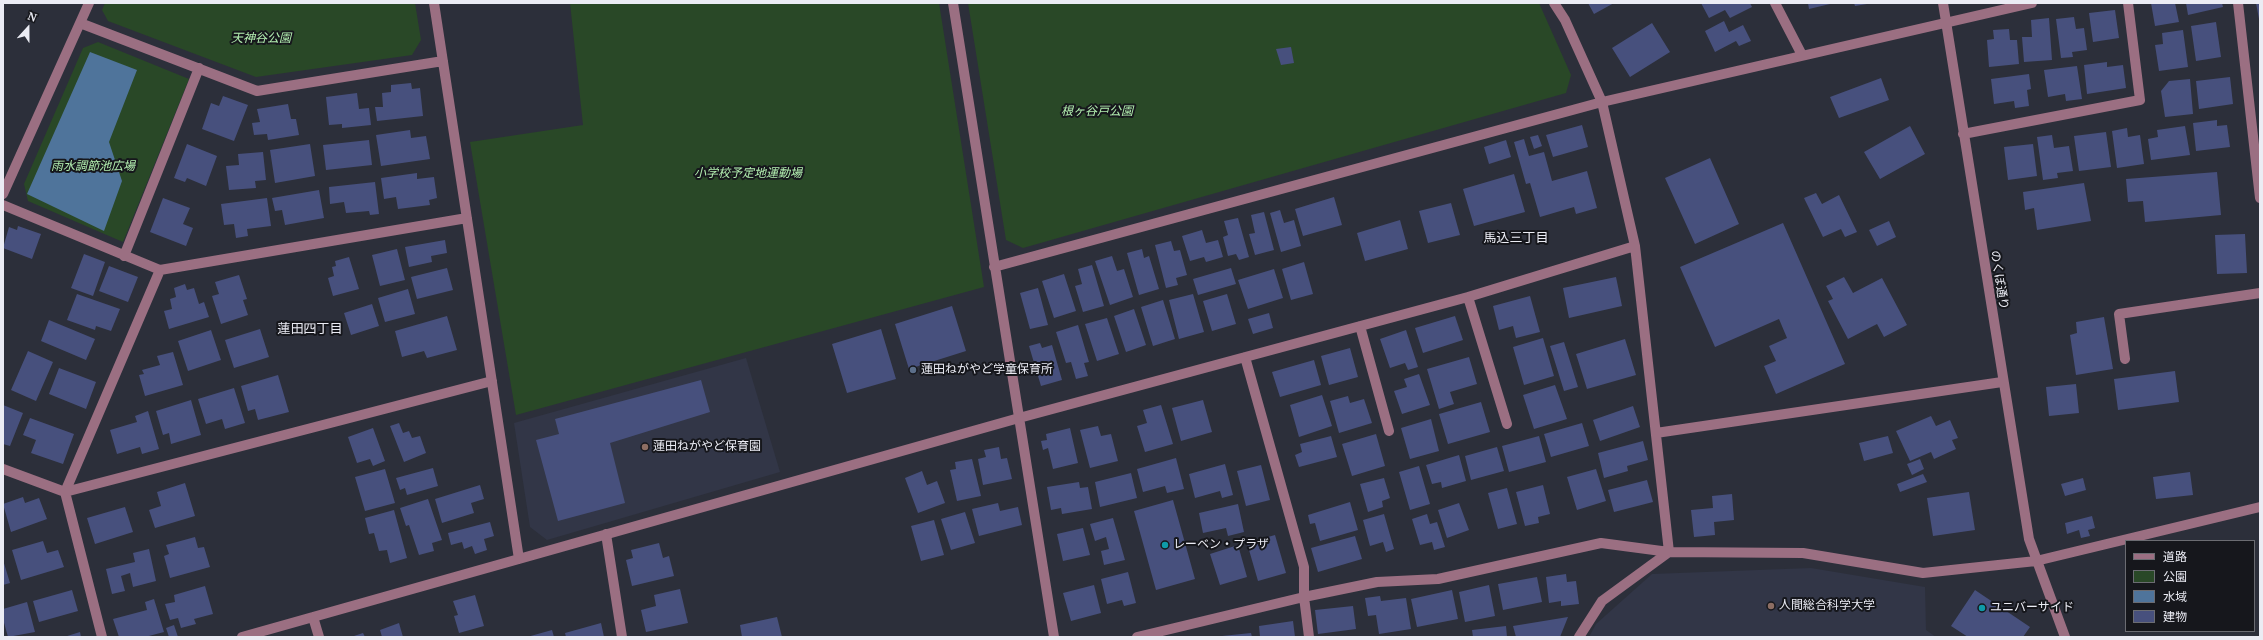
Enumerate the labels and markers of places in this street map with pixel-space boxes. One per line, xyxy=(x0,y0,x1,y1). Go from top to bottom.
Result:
place label: 蓮田ねがやど学童保育所 xyxy=(921,363,1053,377)
marker: 蓮田ねがやど学童保育所 xyxy=(908,365,918,375)
place label: 蓮田ねがやど保育園 xyxy=(653,440,761,454)
marker: 蓮田ねがやど保育園 xyxy=(640,442,650,452)
place label: レーベン・プラザ xyxy=(1173,538,1269,552)
marker: レーベン・プラザ xyxy=(1160,540,1170,550)
place label: 人間総合科学大学 xyxy=(1779,599,1875,613)
marker: 人間総合科学大学 xyxy=(1766,601,1776,611)
place label: ユニバーサイド xyxy=(1990,601,2074,615)
marker: ユニバーサイド xyxy=(1977,603,1987,613)

